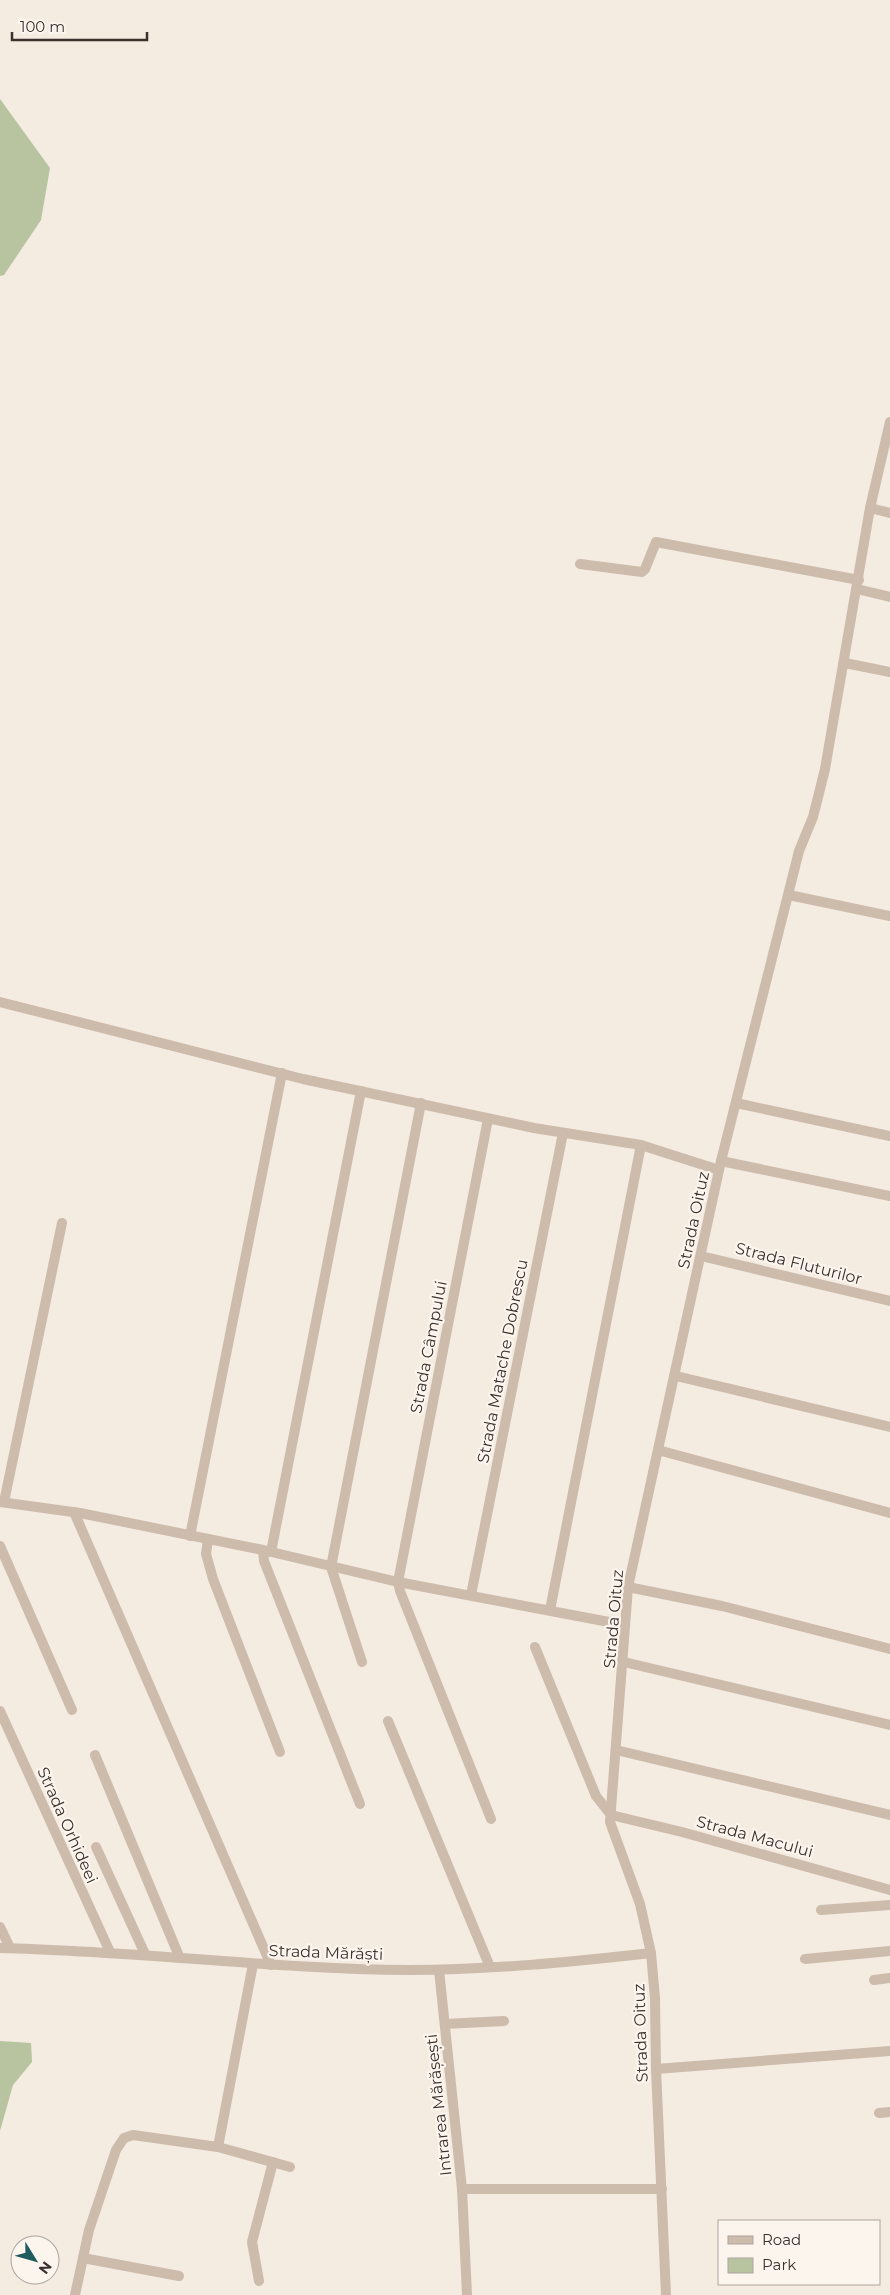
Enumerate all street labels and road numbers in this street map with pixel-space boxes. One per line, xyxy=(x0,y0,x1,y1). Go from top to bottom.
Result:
street label: Strada Oituz xyxy=(674,1170,713,1271)
street label: Strada Fluturilor xyxy=(734,1239,864,1288)
street label: Strada Matache Dobrescu xyxy=(473,1257,532,1465)
street label: Strada Câmpului xyxy=(406,1279,451,1415)
street label: Strada Oituz xyxy=(600,1569,627,1669)
street label: Strada Orhideei xyxy=(33,1764,102,1886)
street label: Strada Macului xyxy=(695,1812,815,1861)
street label: Strada Mărăști xyxy=(268,1941,384,1965)
street label: Strada Oituz xyxy=(629,1983,652,2083)
street label: Intrarea Mărășești xyxy=(422,2033,456,2177)

